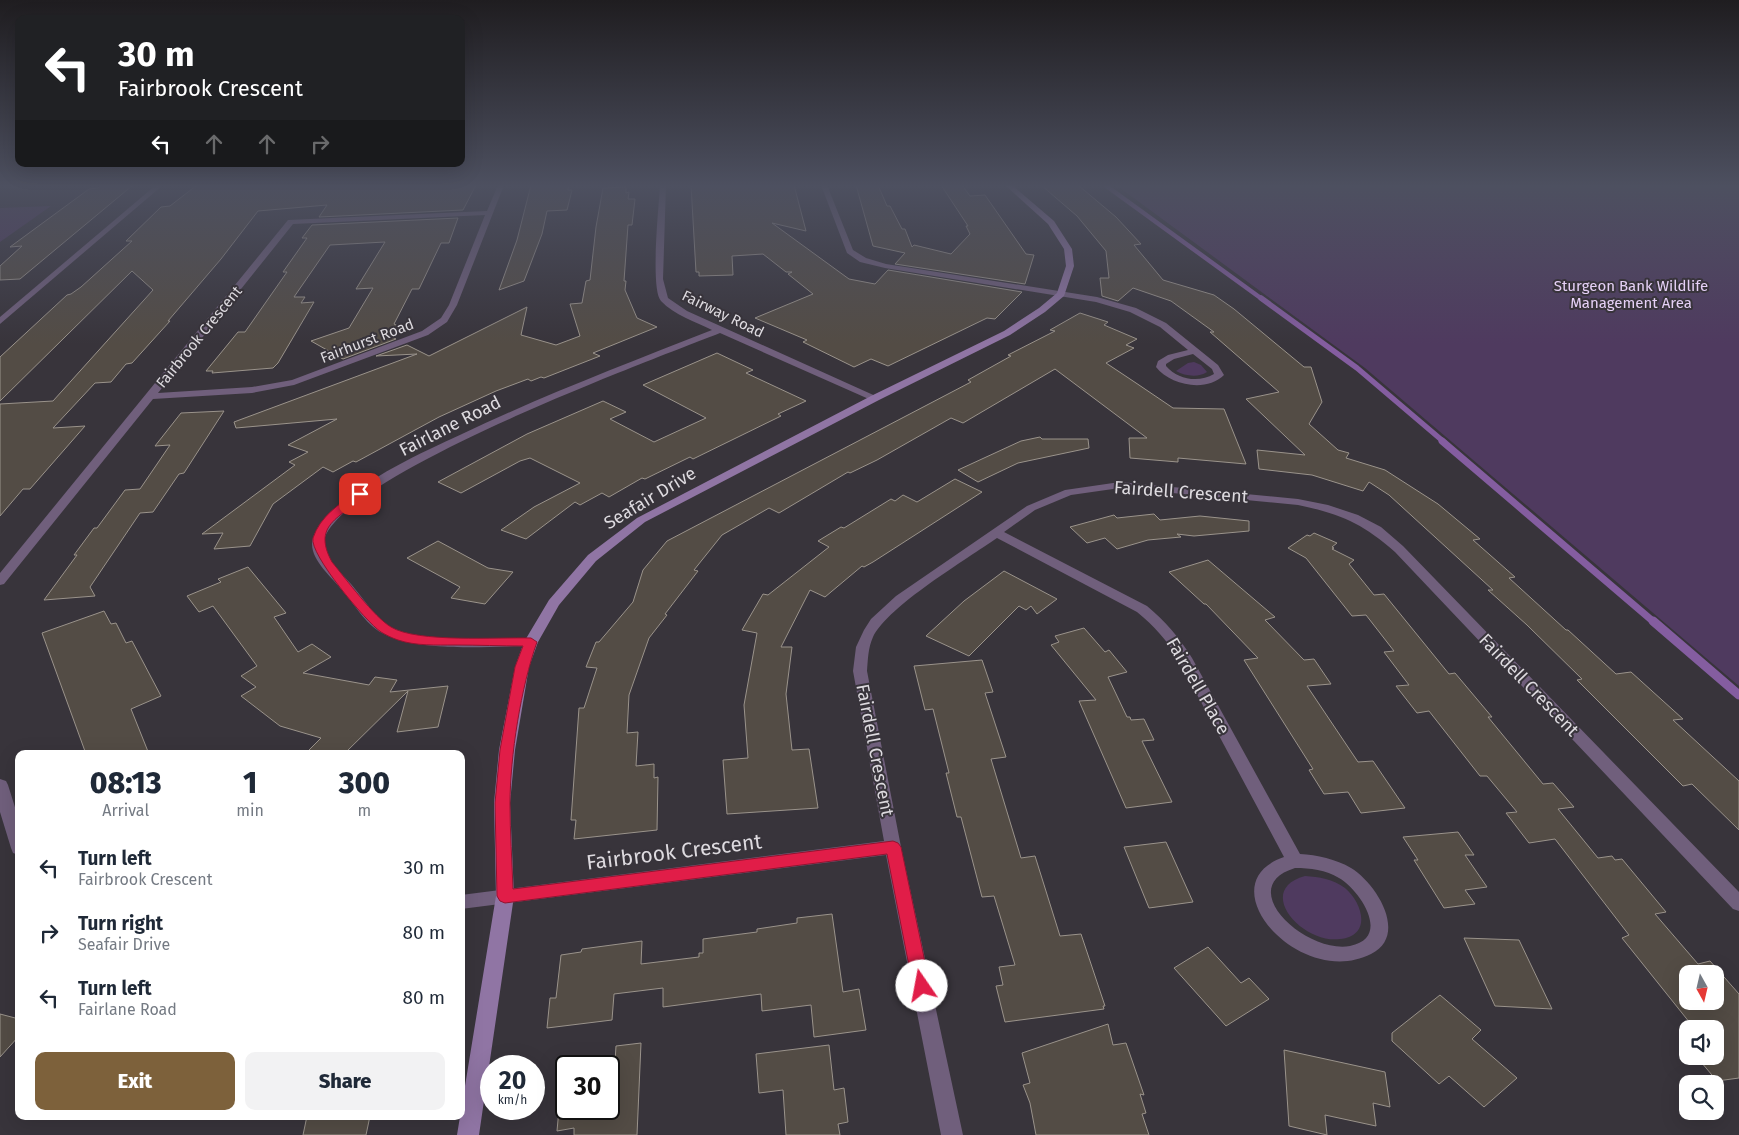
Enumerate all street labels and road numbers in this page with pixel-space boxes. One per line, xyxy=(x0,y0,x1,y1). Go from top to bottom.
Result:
street label: Fairbrook Crescent xyxy=(152,282,246,392)
street label: Fairway Road xyxy=(679,286,767,342)
street label: Fairhurst Road xyxy=(318,315,416,367)
street label: Fairlane Road xyxy=(395,391,505,461)
street label: Seafair Drive xyxy=(600,462,700,534)
street label: Fairdell Crescent xyxy=(1113,476,1249,508)
street label: Fairdell Crescent xyxy=(1474,629,1584,741)
street label: Fairdell Place xyxy=(1161,634,1235,738)
street label: Fairdell Crescent xyxy=(851,682,899,819)
street label: Fairbrook Crescent xyxy=(585,828,764,876)

